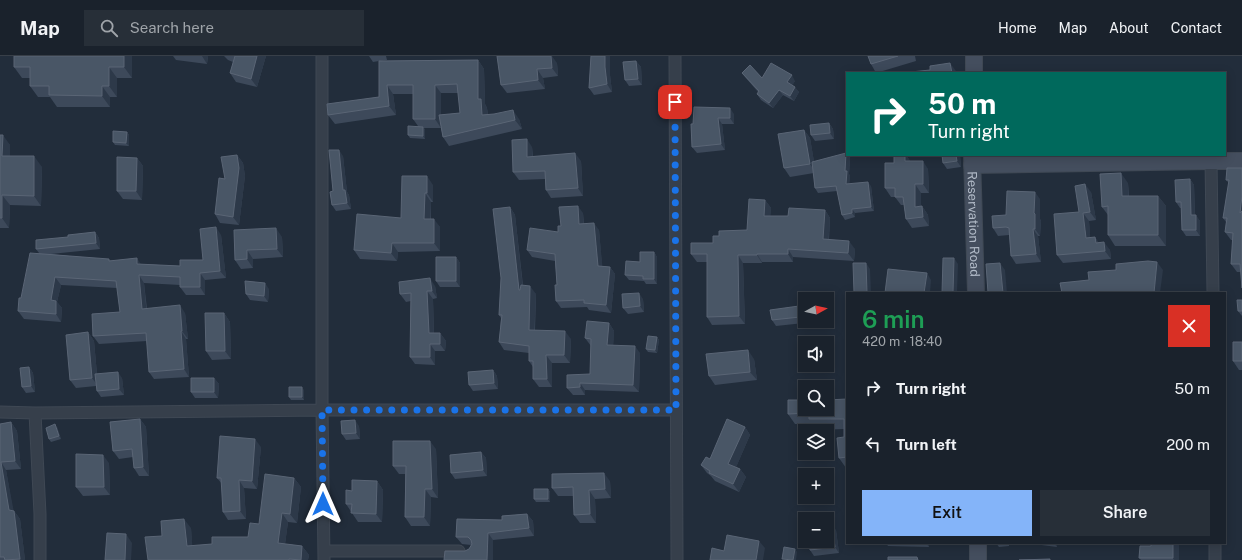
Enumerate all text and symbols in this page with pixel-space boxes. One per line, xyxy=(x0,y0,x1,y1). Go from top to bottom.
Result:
search box xyxy=(84,10,364,46)
text: Map xyxy=(20,17,60,39)
icon: search xyxy=(98,17,120,39)
text: Search here xyxy=(130,19,214,36)
text: Home xyxy=(998,20,1037,36)
text: Map xyxy=(1059,20,1087,36)
text: About xyxy=(1109,20,1149,36)
text: Contact xyxy=(1171,20,1222,36)
pin xyxy=(658,85,692,119)
text: 50 m xyxy=(928,87,996,120)
icon: right xyxy=(862,88,914,140)
icon: arrive xyxy=(664,91,686,113)
text: Turn right xyxy=(928,121,1010,142)
street label: Reservation Road xyxy=(964,171,983,277)
north arrow xyxy=(798,292,834,328)
map controls xyxy=(798,292,834,548)
text: 6 min xyxy=(862,305,925,333)
button: close xyxy=(1168,305,1210,347)
text: 420 m · 18:40 xyxy=(862,334,942,349)
button: sound xyxy=(798,336,834,372)
icon: right xyxy=(862,377,884,399)
button: search xyxy=(798,380,834,416)
text: Turn right xyxy=(896,380,966,397)
text: 50 m xyxy=(1175,380,1210,397)
button: layers xyxy=(798,424,834,460)
icon: left xyxy=(862,433,884,455)
text: Turn left xyxy=(896,436,957,453)
text: 200 m xyxy=(1166,436,1210,453)
button: + xyxy=(798,468,834,504)
position arrow xyxy=(302,483,344,525)
button: Exit xyxy=(862,490,1032,536)
button: Share xyxy=(1040,490,1210,536)
button: − xyxy=(798,512,834,548)

